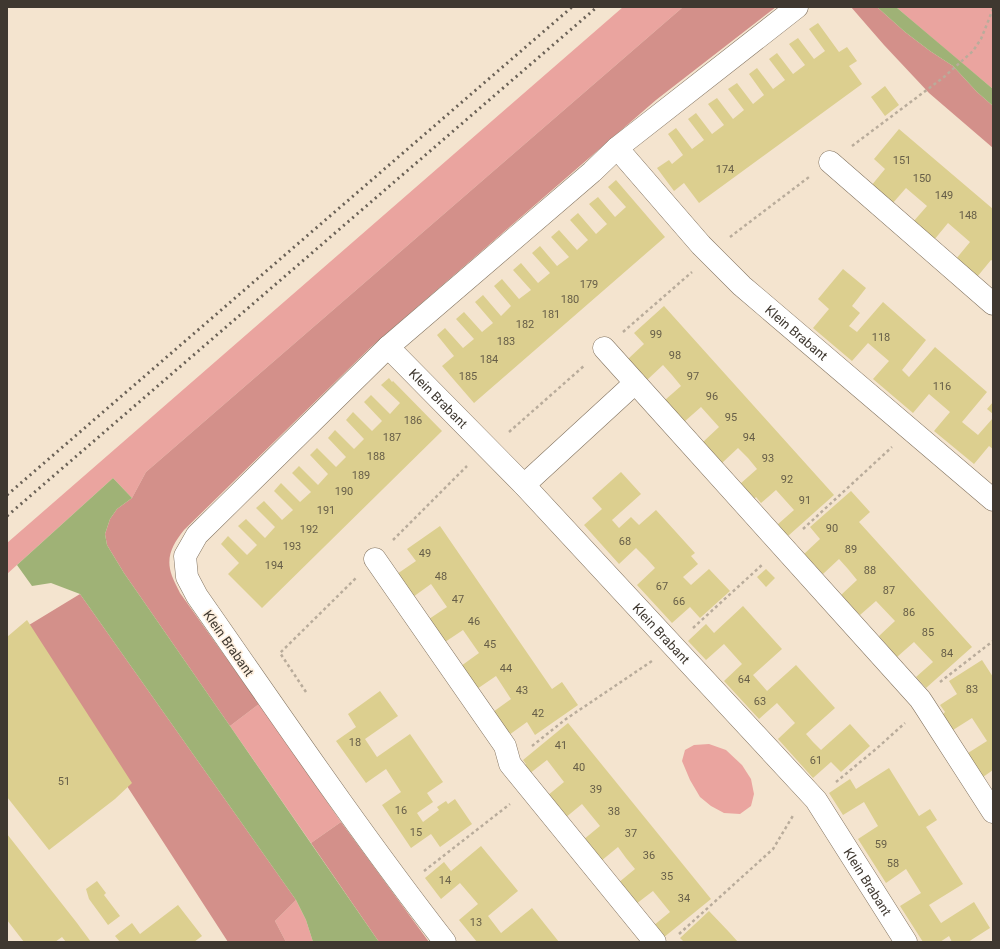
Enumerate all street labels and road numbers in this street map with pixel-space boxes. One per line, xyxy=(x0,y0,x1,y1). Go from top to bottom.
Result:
street label: Klein Brabant xyxy=(762,302,830,364)
street label: Klein Brabant xyxy=(406,366,471,431)
street label: Klein Brabant xyxy=(629,600,693,667)
street label: Klein Brabant xyxy=(200,607,257,679)
street label: Klein Brabant xyxy=(840,845,894,919)

